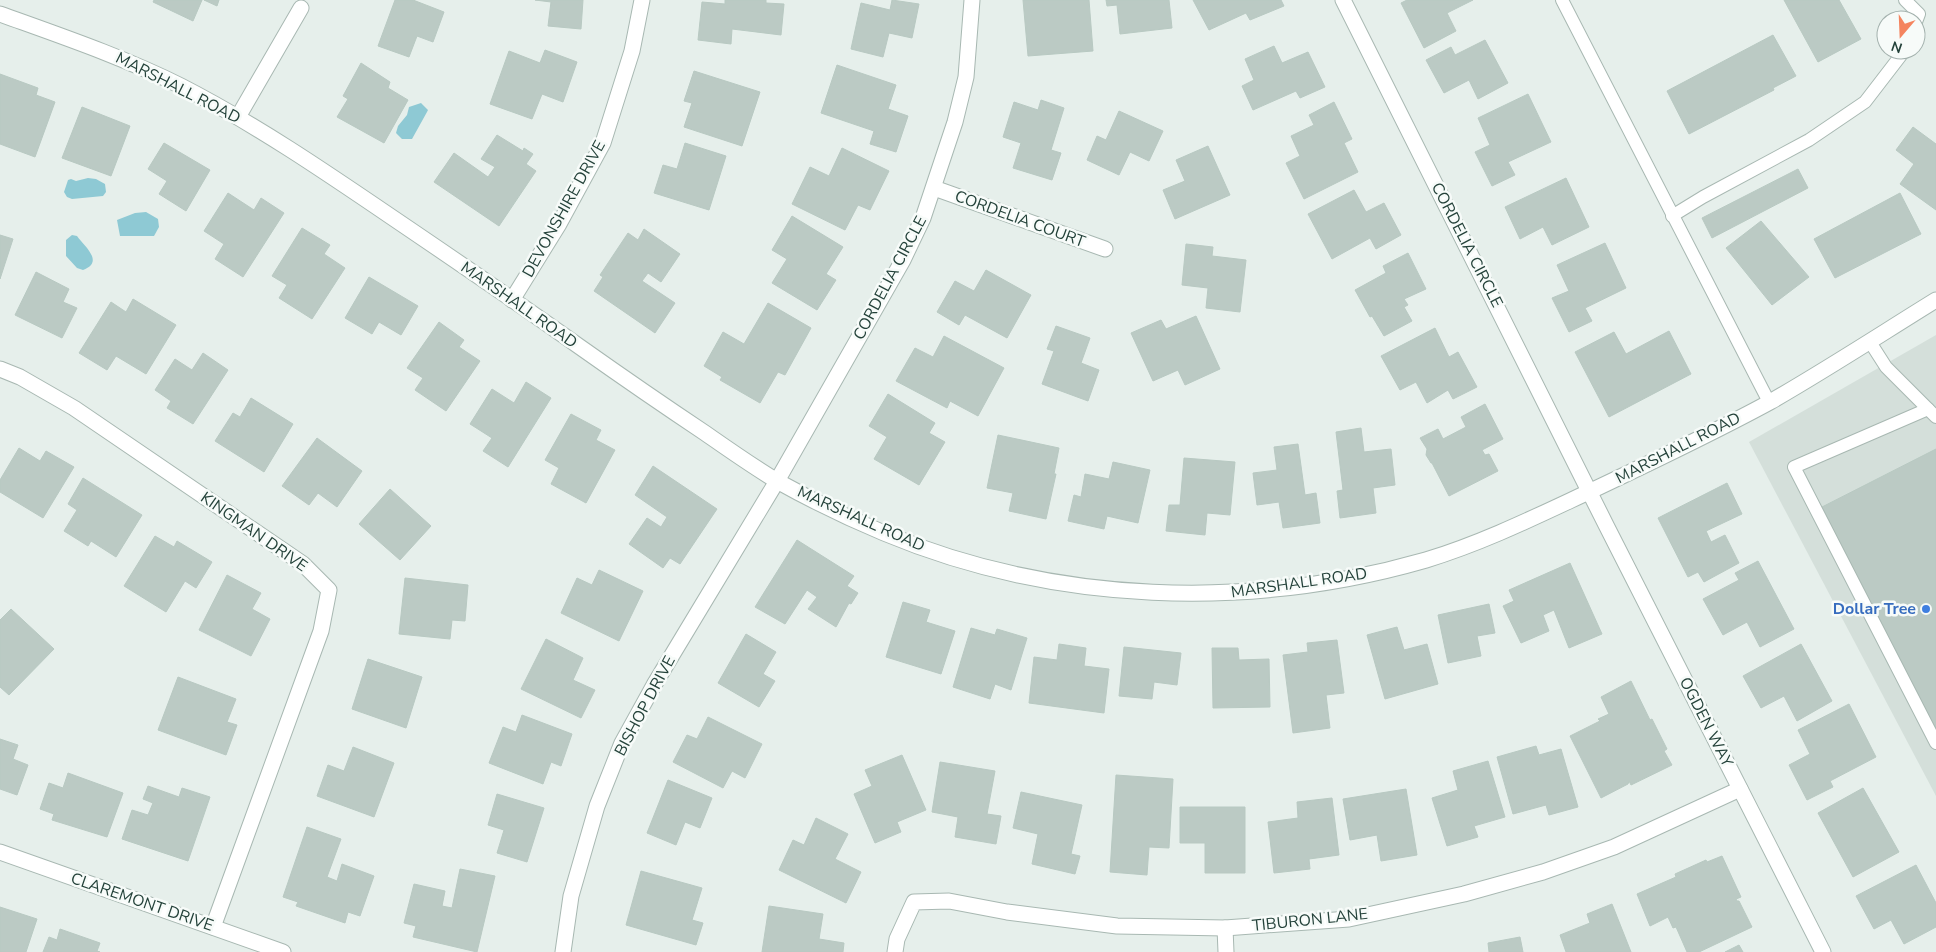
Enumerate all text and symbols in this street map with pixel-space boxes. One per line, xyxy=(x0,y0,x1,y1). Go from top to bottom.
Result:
north arrow xyxy=(1876,10,1926,60)
text: N xyxy=(1889,36,1905,58)
street label: MARSHALL ROAD xyxy=(112,47,244,129)
street label: DEVONSHIRE DRIVE xyxy=(517,137,611,281)
street label: CORDELIA CIRCLE xyxy=(1426,179,1508,311)
street label: CORDELIA COURT xyxy=(952,185,1089,253)
street label: CORDELIA CIRCLE xyxy=(848,212,932,344)
street label: MARSHALL ROAD xyxy=(456,257,582,353)
street label: MARSHALL ROAD xyxy=(1612,407,1744,489)
street label: MARSHALL ROAD xyxy=(794,481,928,557)
street label: KINGMAN DRIVE xyxy=(196,487,312,577)
street label: MARSHALL ROAD xyxy=(1229,563,1369,603)
place label: Dollar Tree xyxy=(1833,598,1916,620)
marker: Dollar Tree xyxy=(1920,603,1932,615)
street label: BISHOP DRIVE xyxy=(609,652,681,760)
street label: OGDEN WAY xyxy=(1674,673,1738,771)
street label: CLAREMONT DRIVE xyxy=(68,867,216,937)
street label: TIBURON LANE xyxy=(1251,903,1369,937)

